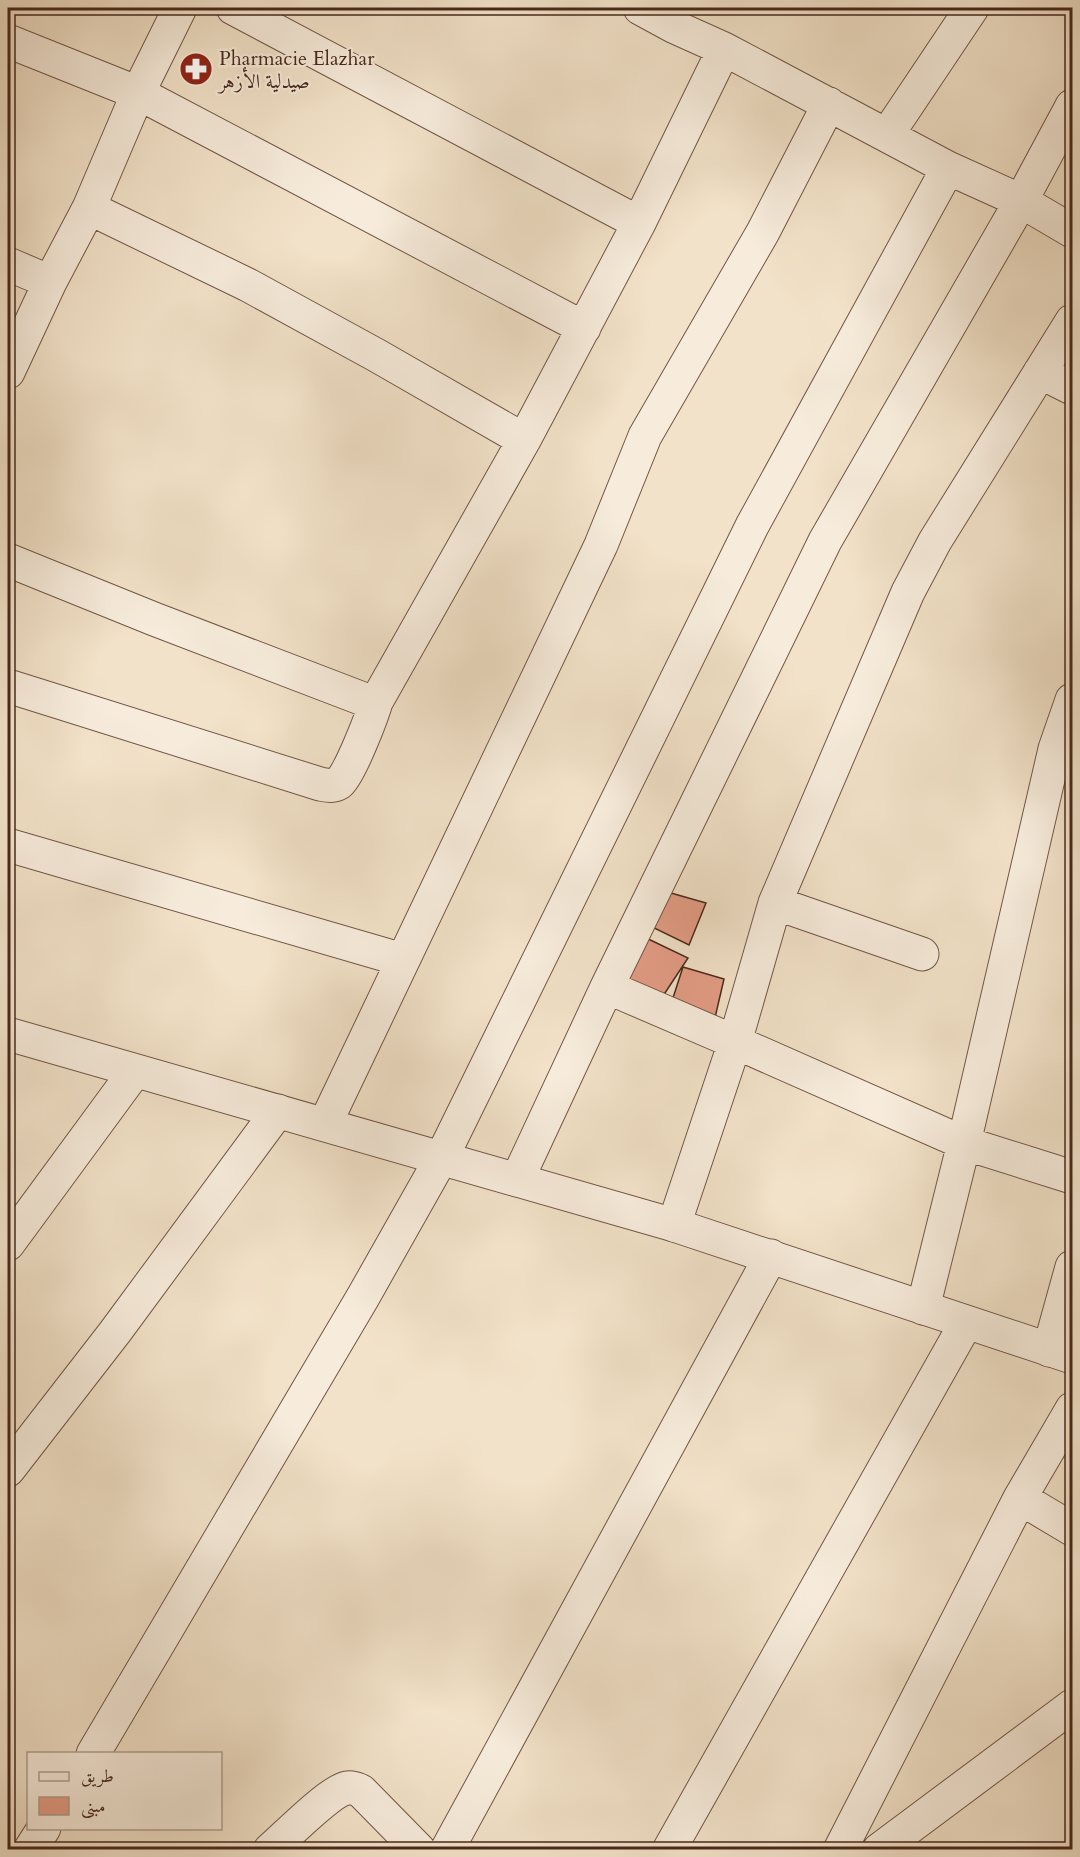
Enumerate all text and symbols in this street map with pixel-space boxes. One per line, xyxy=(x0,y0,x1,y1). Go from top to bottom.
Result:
place label: Pharmacie Elazhar صيدلية الأزهر xyxy=(217,45,375,95)
pharmacy icon: Pharmacie Elazhar صيدلية الأزهر xyxy=(178,51,214,87)
legend xyxy=(27,1752,222,1830)
text: طريق xyxy=(81,1764,114,1789)
text: مبنى xyxy=(81,1794,106,1819)

